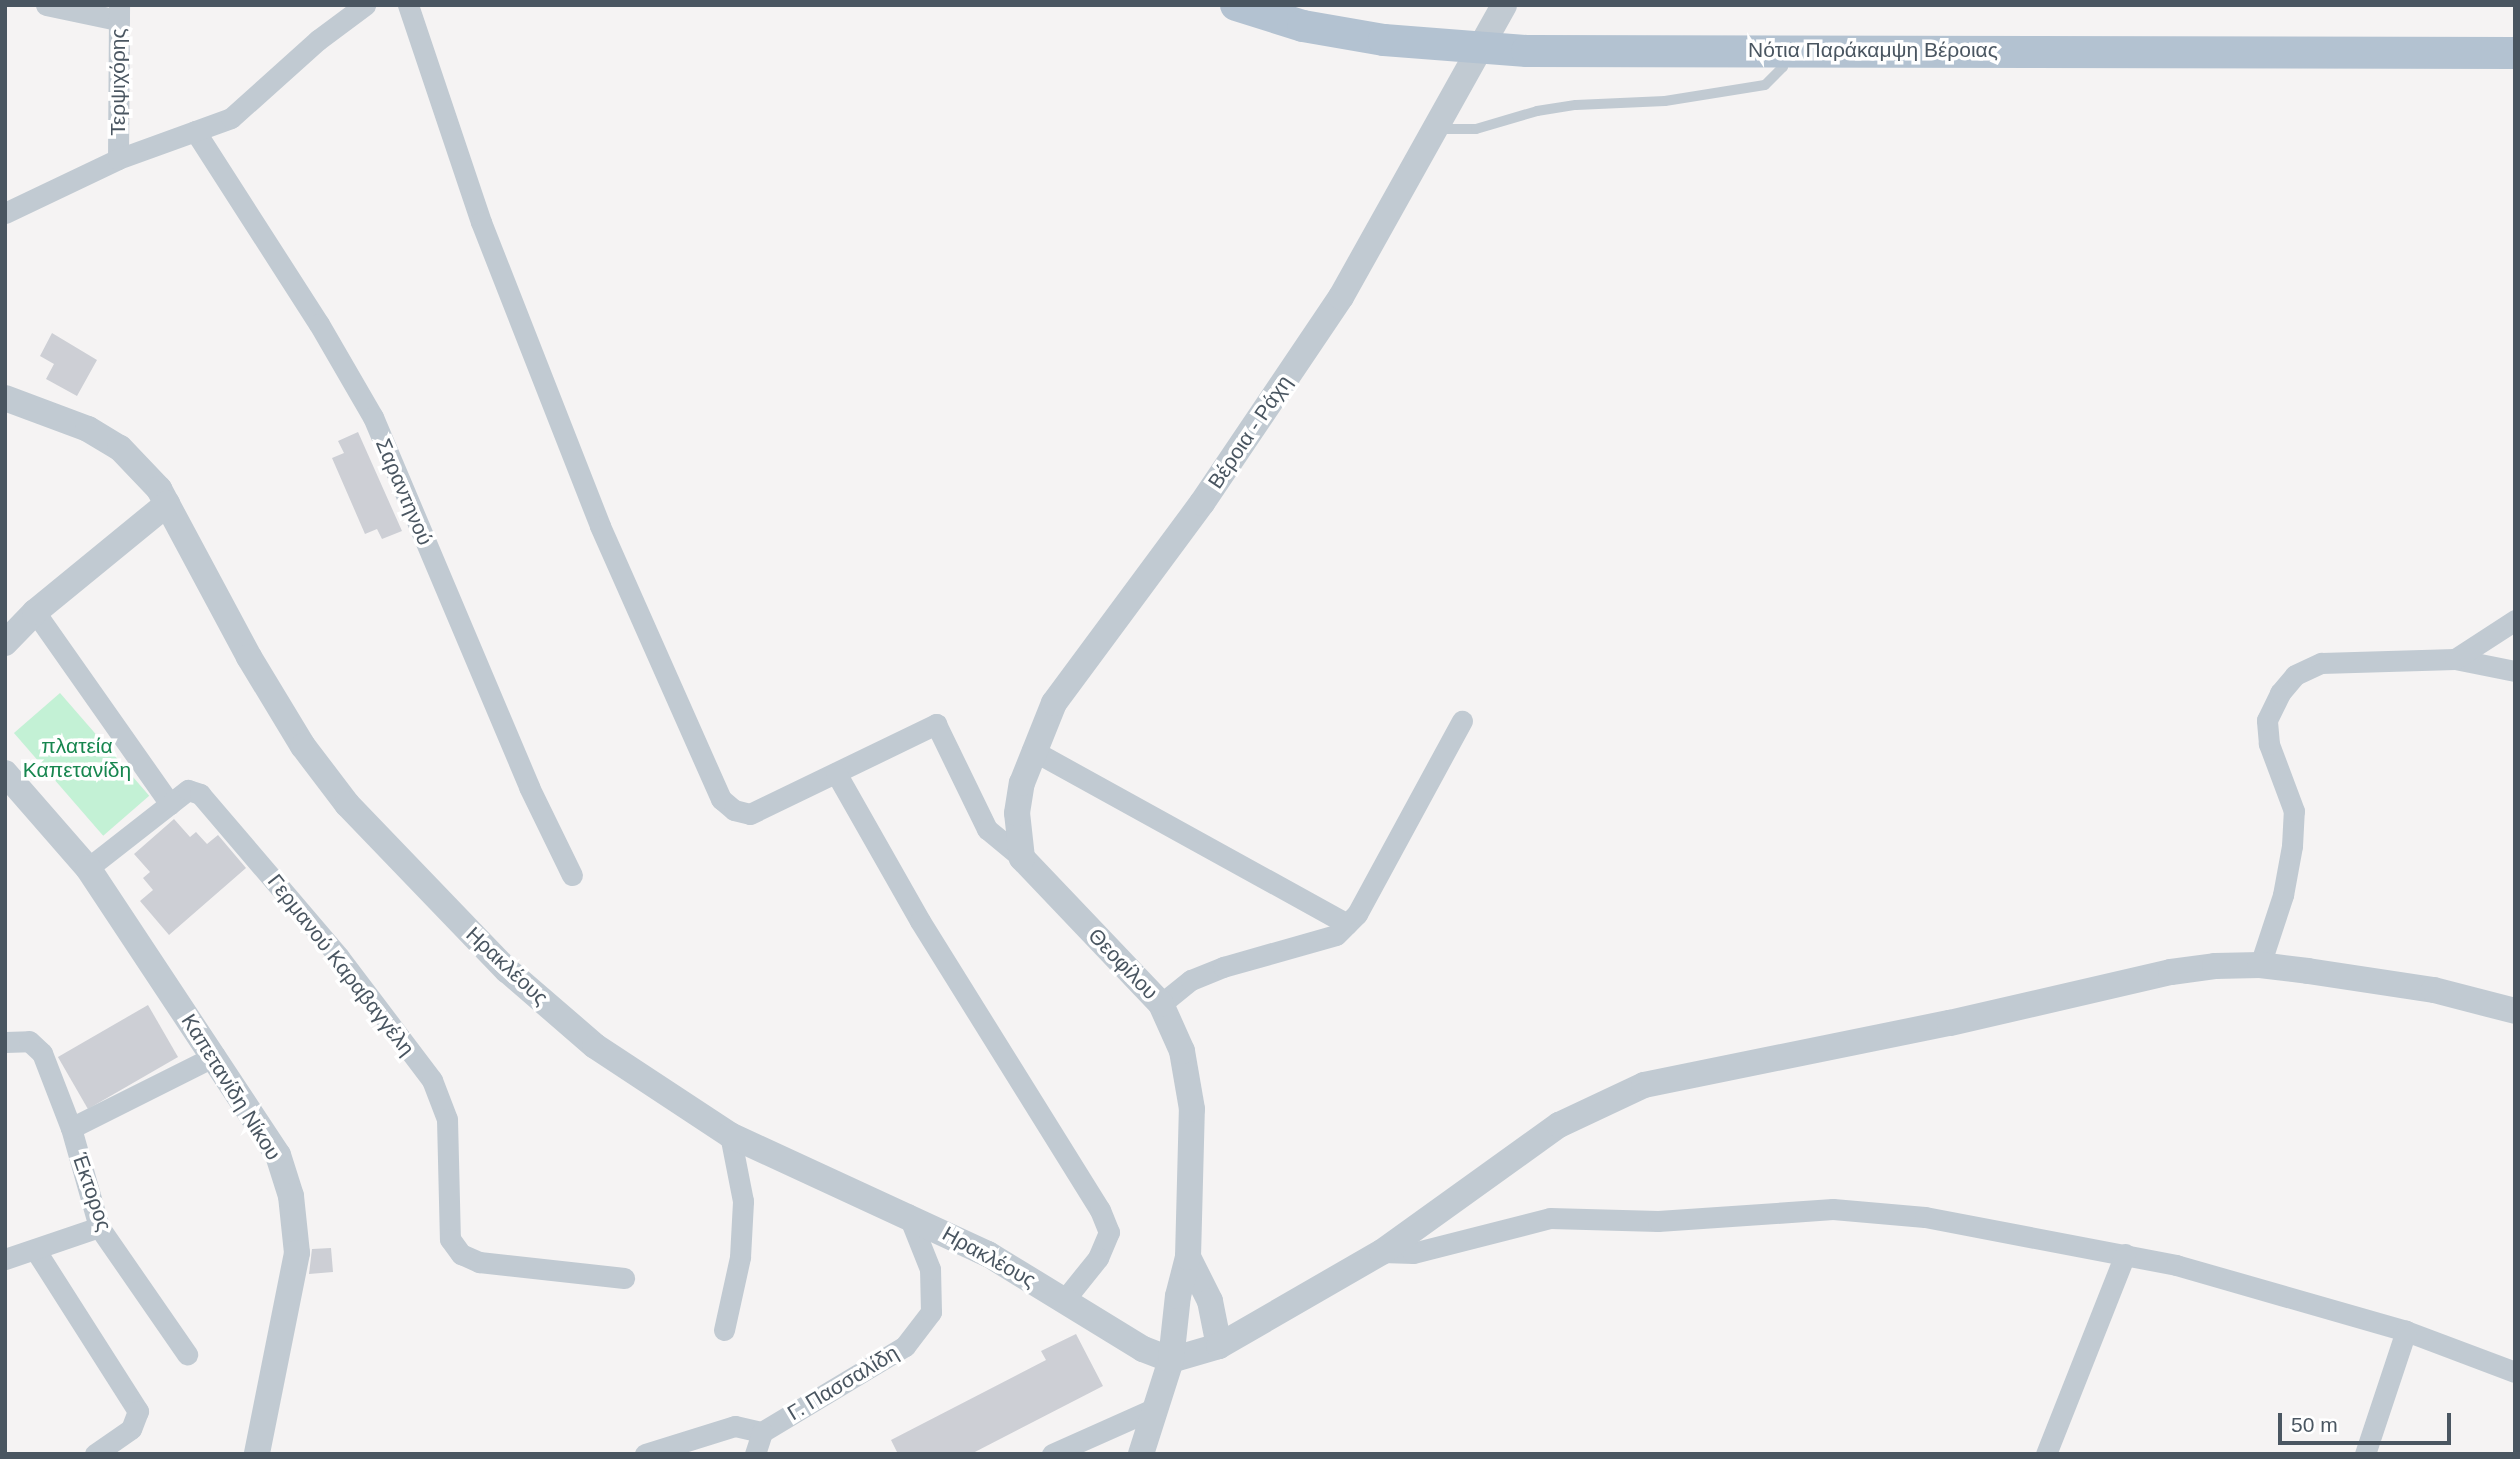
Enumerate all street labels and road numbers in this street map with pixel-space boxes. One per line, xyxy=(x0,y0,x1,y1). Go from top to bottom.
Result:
street label: Τερψιχόρης xyxy=(105,28,131,136)
street label: Νότια Παράκαμψη Βέροιας xyxy=(1748,37,1998,63)
street label: Βέροια - Ράχη xyxy=(1203,371,1297,493)
street label: Σαραντηνού xyxy=(370,435,438,549)
street label: Γερμανού Καραβαγγέλη xyxy=(262,869,420,1061)
street label: Ηρακλέους xyxy=(461,922,553,1010)
street label: Θεοφίλου xyxy=(1083,923,1163,1005)
street label: Καπετανίδη Νίκου xyxy=(176,1009,286,1165)
street label: Έκτορος xyxy=(67,1150,117,1234)
street label: Ηρακλέους xyxy=(938,1221,1040,1293)
street label: Γ. Πασσαλίδη xyxy=(783,1340,903,1426)

